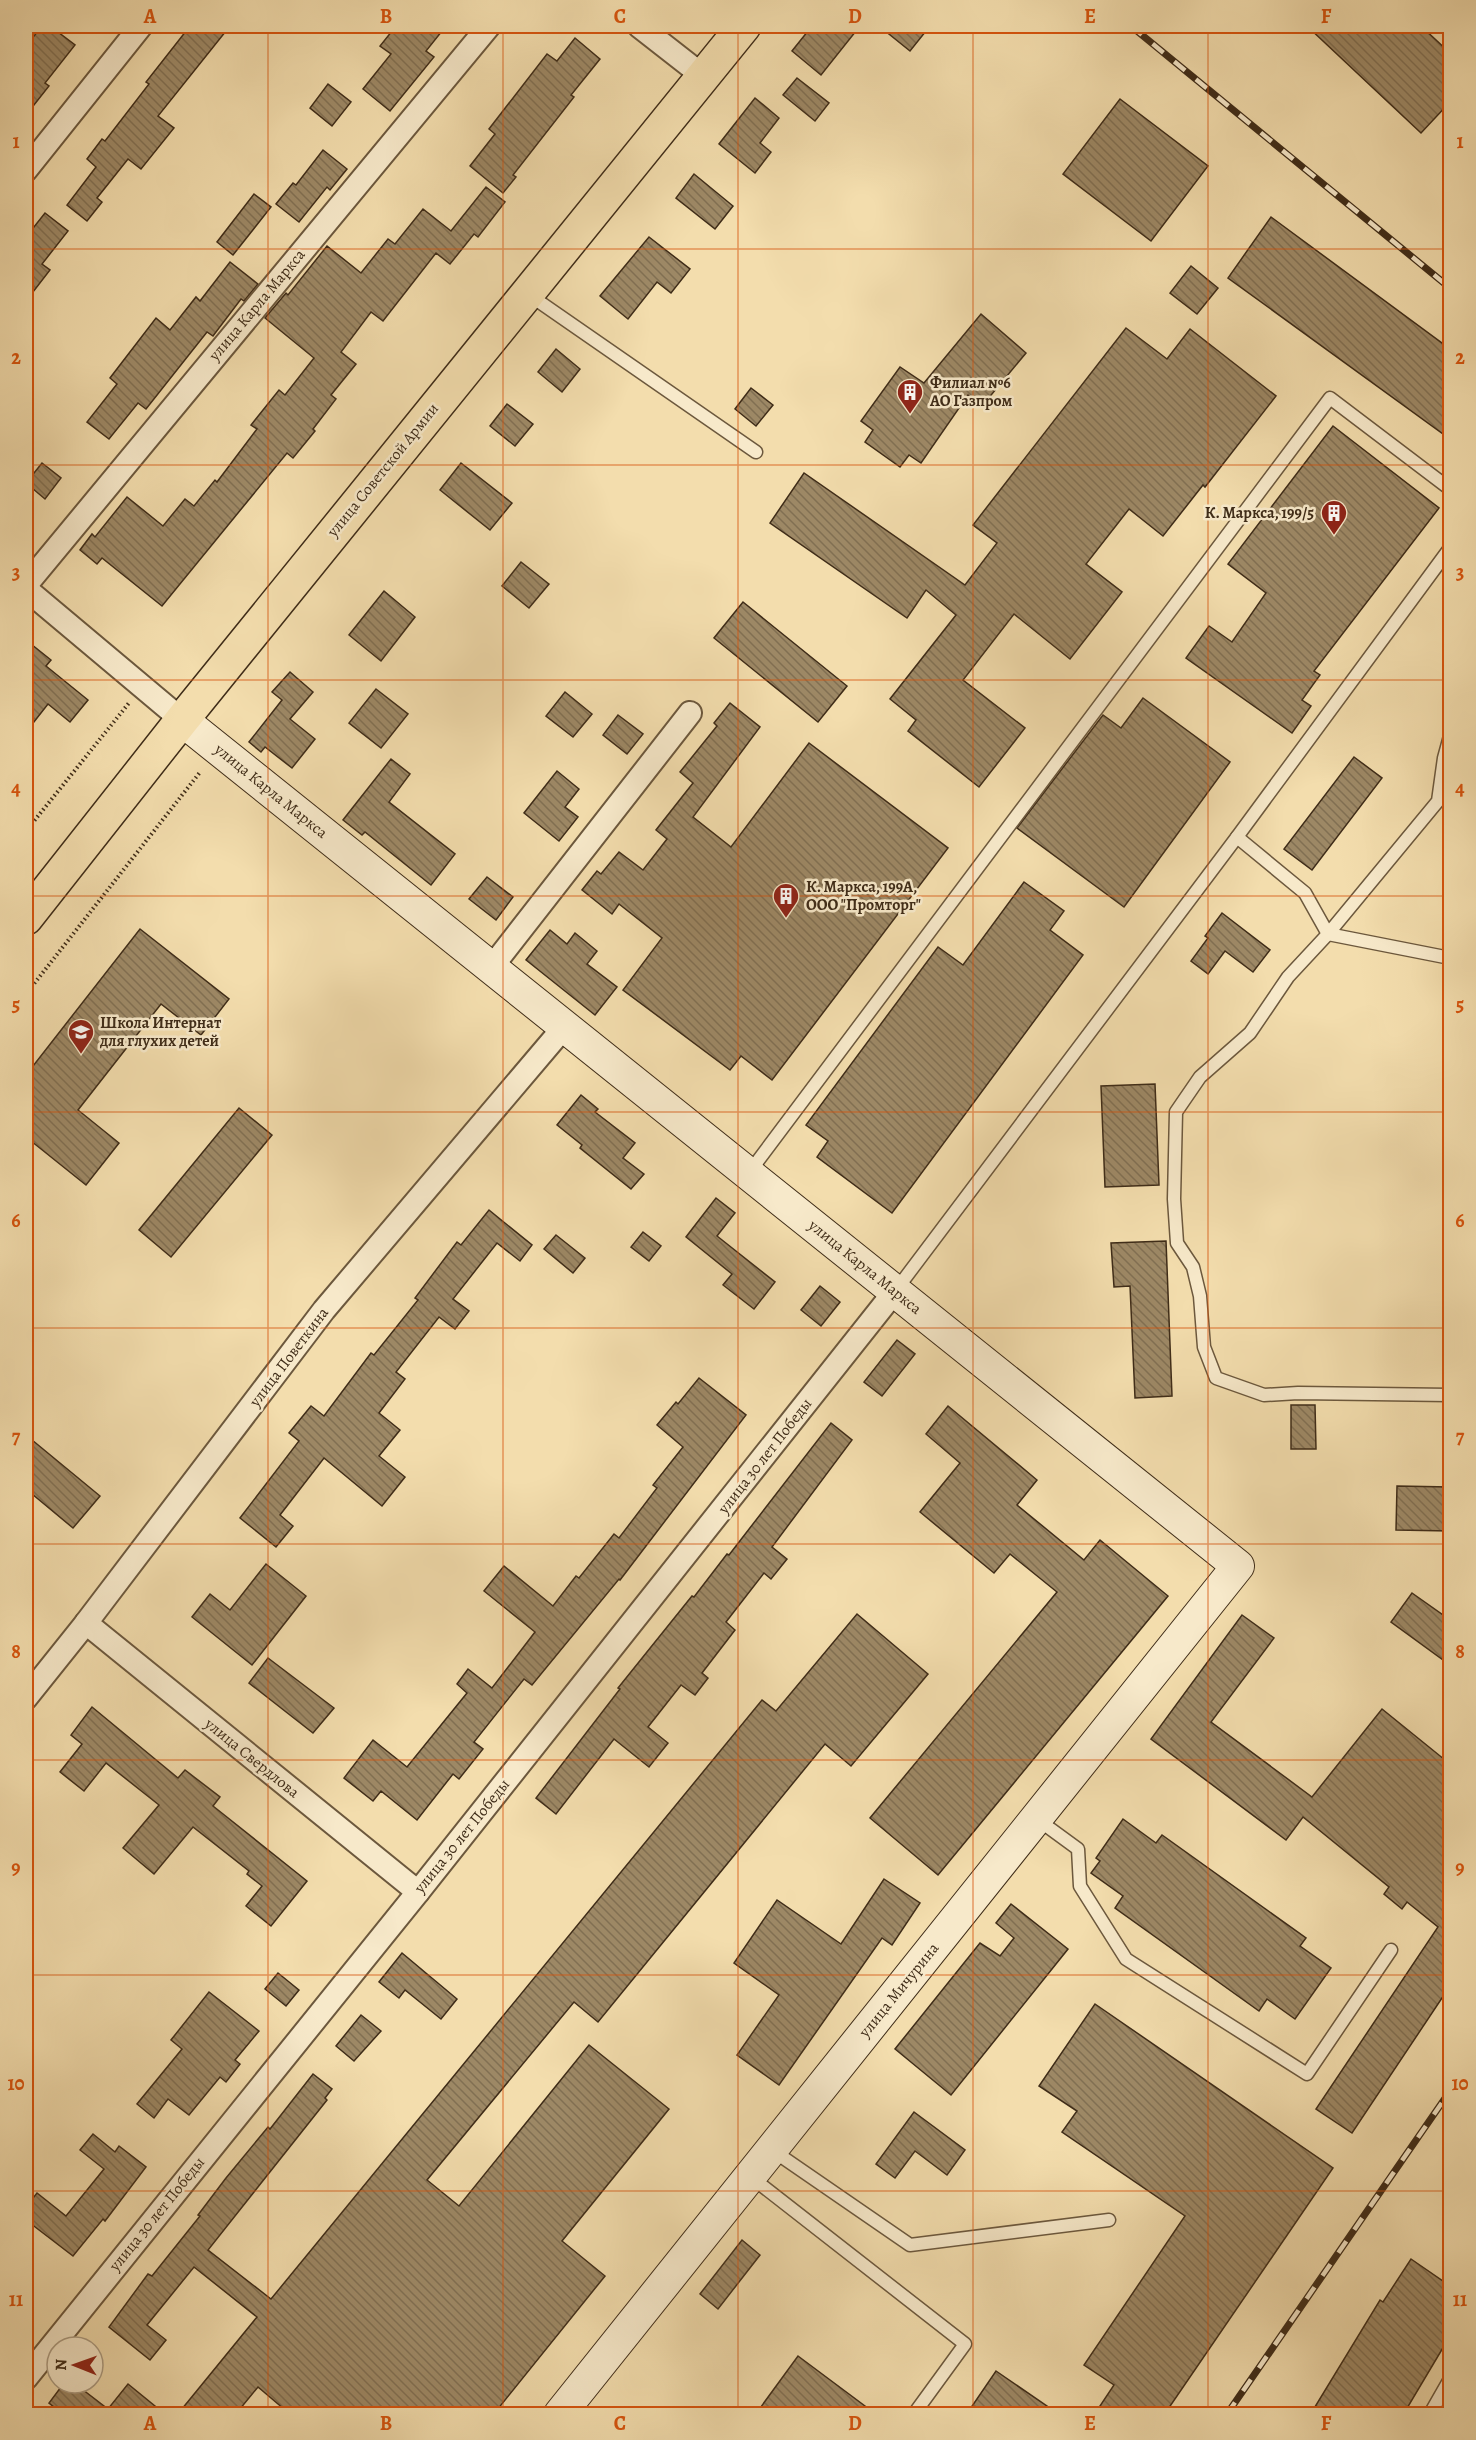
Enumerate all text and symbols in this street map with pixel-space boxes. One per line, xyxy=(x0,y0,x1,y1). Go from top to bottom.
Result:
text: A xyxy=(143,3,157,30)
text: B xyxy=(380,3,392,30)
text: C xyxy=(614,3,626,30)
text: D xyxy=(848,3,862,30)
text: E xyxy=(1084,3,1096,30)
text: F xyxy=(1321,3,1332,30)
text: 1 xyxy=(12,128,20,155)
text: 1 xyxy=(1456,128,1464,155)
street label: улица Карла Маркса xyxy=(203,244,311,366)
text: 2 xyxy=(11,344,21,371)
text: 2 xyxy=(1455,344,1465,371)
place label: Филиал №6 АО Газпром xyxy=(929,372,1013,412)
building icon: Филиал №6 АО Газпром xyxy=(895,377,925,415)
street label: улица Советской Армии xyxy=(321,398,444,542)
building icon: К. Маркса, 199/5 xyxy=(1319,498,1349,536)
place label: К. Маркса, 199/5 xyxy=(1205,502,1314,524)
text: 3 xyxy=(12,559,20,586)
text: 3 xyxy=(1456,559,1464,586)
street label: улица Карла Маркса xyxy=(209,738,333,844)
text: 4 xyxy=(11,775,21,802)
text: 4 xyxy=(1455,775,1465,802)
place label: К. Маркса, 199А, ООО "Промторг" xyxy=(806,876,921,916)
building icon: К. Маркса, 199А, ООО "Промторг" xyxy=(771,881,801,919)
text: 5 xyxy=(12,991,20,1018)
text: 5 xyxy=(1456,991,1464,1018)
place label: Школа Интернат для глухих детей xyxy=(99,1012,222,1052)
school or university icon: Школа Интернат для глухих детей xyxy=(66,1017,96,1055)
text: 6 xyxy=(11,1207,21,1234)
text: 6 xyxy=(1455,1207,1465,1234)
street label: улица Карла Маркса xyxy=(803,1214,927,1320)
street label: улица Поветкина xyxy=(244,1302,334,1412)
street label: улица 30 лет Победы xyxy=(712,1394,817,1519)
text: 7 xyxy=(12,1423,21,1450)
text: 7 xyxy=(1456,1423,1465,1450)
text: 8 xyxy=(11,1638,21,1665)
text: 8 xyxy=(1455,1638,1465,1665)
street label: улица Свердлова xyxy=(199,1712,304,1803)
street label: улица 30 лет Победы xyxy=(408,1774,515,1899)
text: 9 xyxy=(11,1854,21,1881)
text: 9 xyxy=(1455,1854,1465,1881)
street label: улица Мичурина xyxy=(853,1937,944,2043)
text: 10 xyxy=(7,2070,25,2097)
text: 10 xyxy=(1451,2070,1469,2097)
street label: улица 30 лет Победы xyxy=(103,2152,210,2277)
text: 11 xyxy=(9,2286,23,2313)
text: 11 xyxy=(1453,2286,1467,2313)
north arrow xyxy=(45,2335,105,2395)
text: N xyxy=(50,2358,72,2371)
text: A xyxy=(143,2410,157,2437)
text: B xyxy=(380,2410,392,2437)
text: C xyxy=(614,2410,626,2437)
text: D xyxy=(848,2410,862,2437)
text: E xyxy=(1084,2410,1096,2437)
text: F xyxy=(1321,2410,1332,2437)

